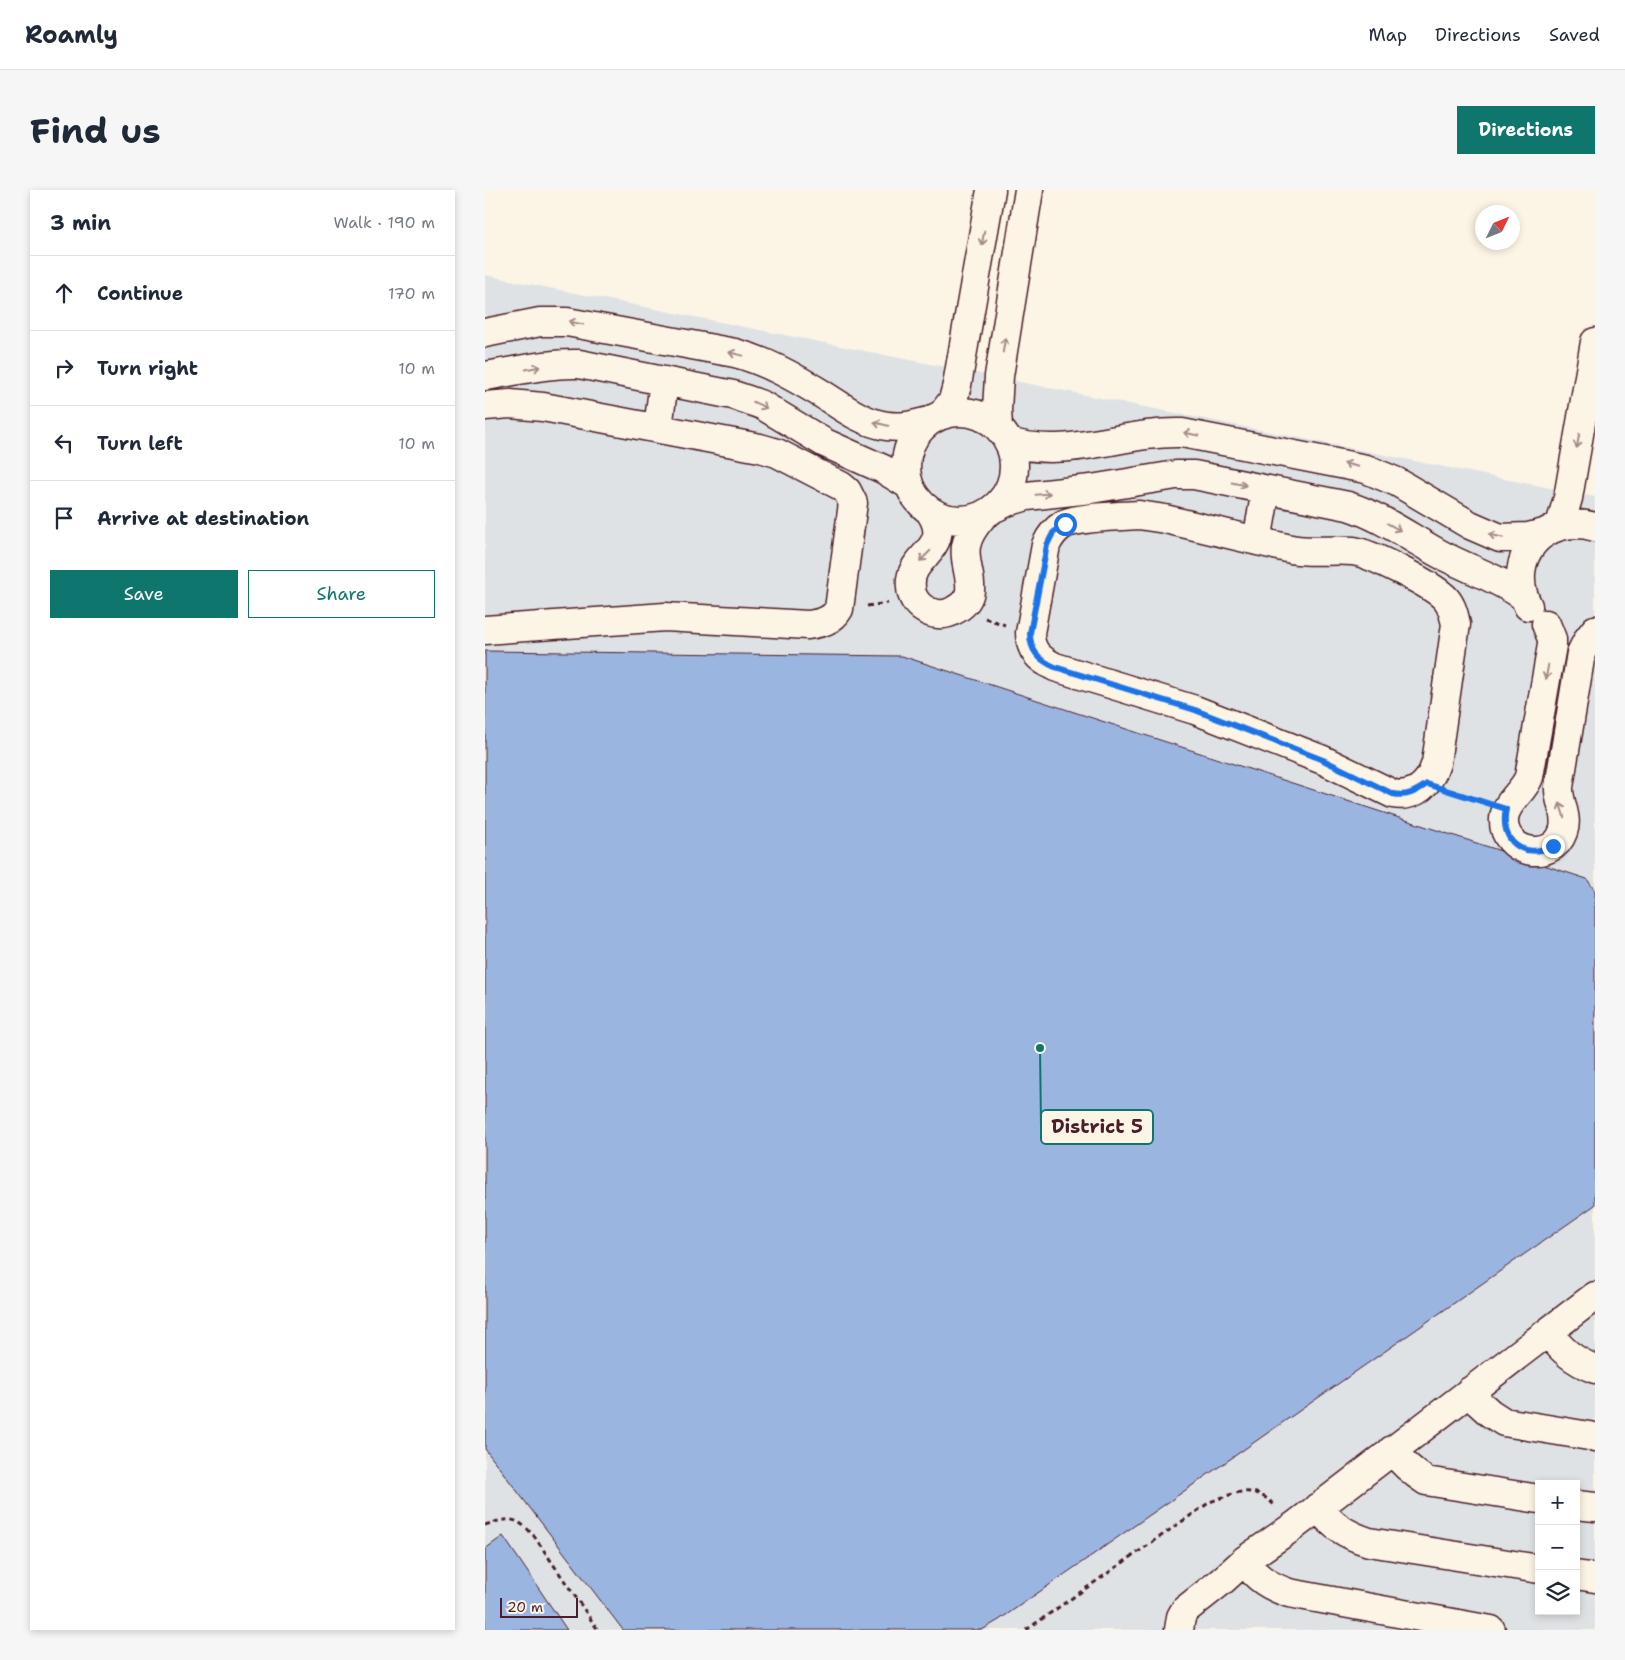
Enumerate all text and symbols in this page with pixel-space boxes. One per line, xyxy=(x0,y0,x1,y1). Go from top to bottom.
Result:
text: Roamly xyxy=(25,19,118,51)
text: Map xyxy=(1369,23,1407,47)
text: Directions xyxy=(1435,23,1521,47)
text: Saved xyxy=(1549,23,1600,47)
button: Directions xyxy=(1457,106,1595,154)
text: Find us xyxy=(30,107,161,154)
north arrow xyxy=(1475,205,1520,250)
text: 3 min xyxy=(50,209,111,237)
text: Walk · 190 m xyxy=(333,212,435,233)
one-way arrow xyxy=(977,230,987,246)
icon: ahead xyxy=(50,279,78,307)
text: Continue xyxy=(97,281,183,306)
text: 170 m xyxy=(388,283,435,304)
one-way arrow xyxy=(568,318,584,328)
one-way arrow xyxy=(1000,337,1010,353)
one-way arrow xyxy=(728,349,744,358)
icon: right xyxy=(50,354,78,382)
text: Turn right xyxy=(97,356,198,381)
text: 10 m xyxy=(398,358,435,379)
one-way arrow xyxy=(525,362,541,372)
one-way arrow xyxy=(752,401,767,411)
one-way arrow xyxy=(873,419,889,428)
icon: left xyxy=(50,429,78,457)
one-way arrow xyxy=(1183,429,1199,439)
text: Turn left xyxy=(97,431,183,456)
text: 10 m xyxy=(398,433,435,454)
one-way arrow xyxy=(1572,433,1582,449)
one-way arrow xyxy=(1343,460,1359,469)
one-way arrow xyxy=(1230,480,1246,489)
one-way arrow xyxy=(1035,489,1051,498)
icon: arrive xyxy=(50,504,78,532)
text: Arrive at destination xyxy=(97,506,309,531)
route start xyxy=(1054,513,1077,536)
one-way arrow xyxy=(1387,522,1401,532)
one-way arrow xyxy=(1488,530,1504,540)
one-way arrow xyxy=(919,550,931,562)
button: Save xyxy=(50,570,238,618)
button: Share xyxy=(248,570,435,618)
one-way arrow xyxy=(1541,663,1551,679)
one-way arrow xyxy=(1557,802,1567,818)
route end xyxy=(1542,835,1565,858)
callout: District 5 xyxy=(1041,1110,1153,1144)
text: District 5 xyxy=(1051,1114,1143,1139)
map controls xyxy=(1535,1480,1580,1615)
button: + xyxy=(1535,1480,1580,1525)
button: − xyxy=(1535,1525,1580,1570)
button: layers xyxy=(1535,1570,1580,1615)
scale bar xyxy=(500,1595,577,1618)
text: 20 m xyxy=(507,1598,543,1616)

